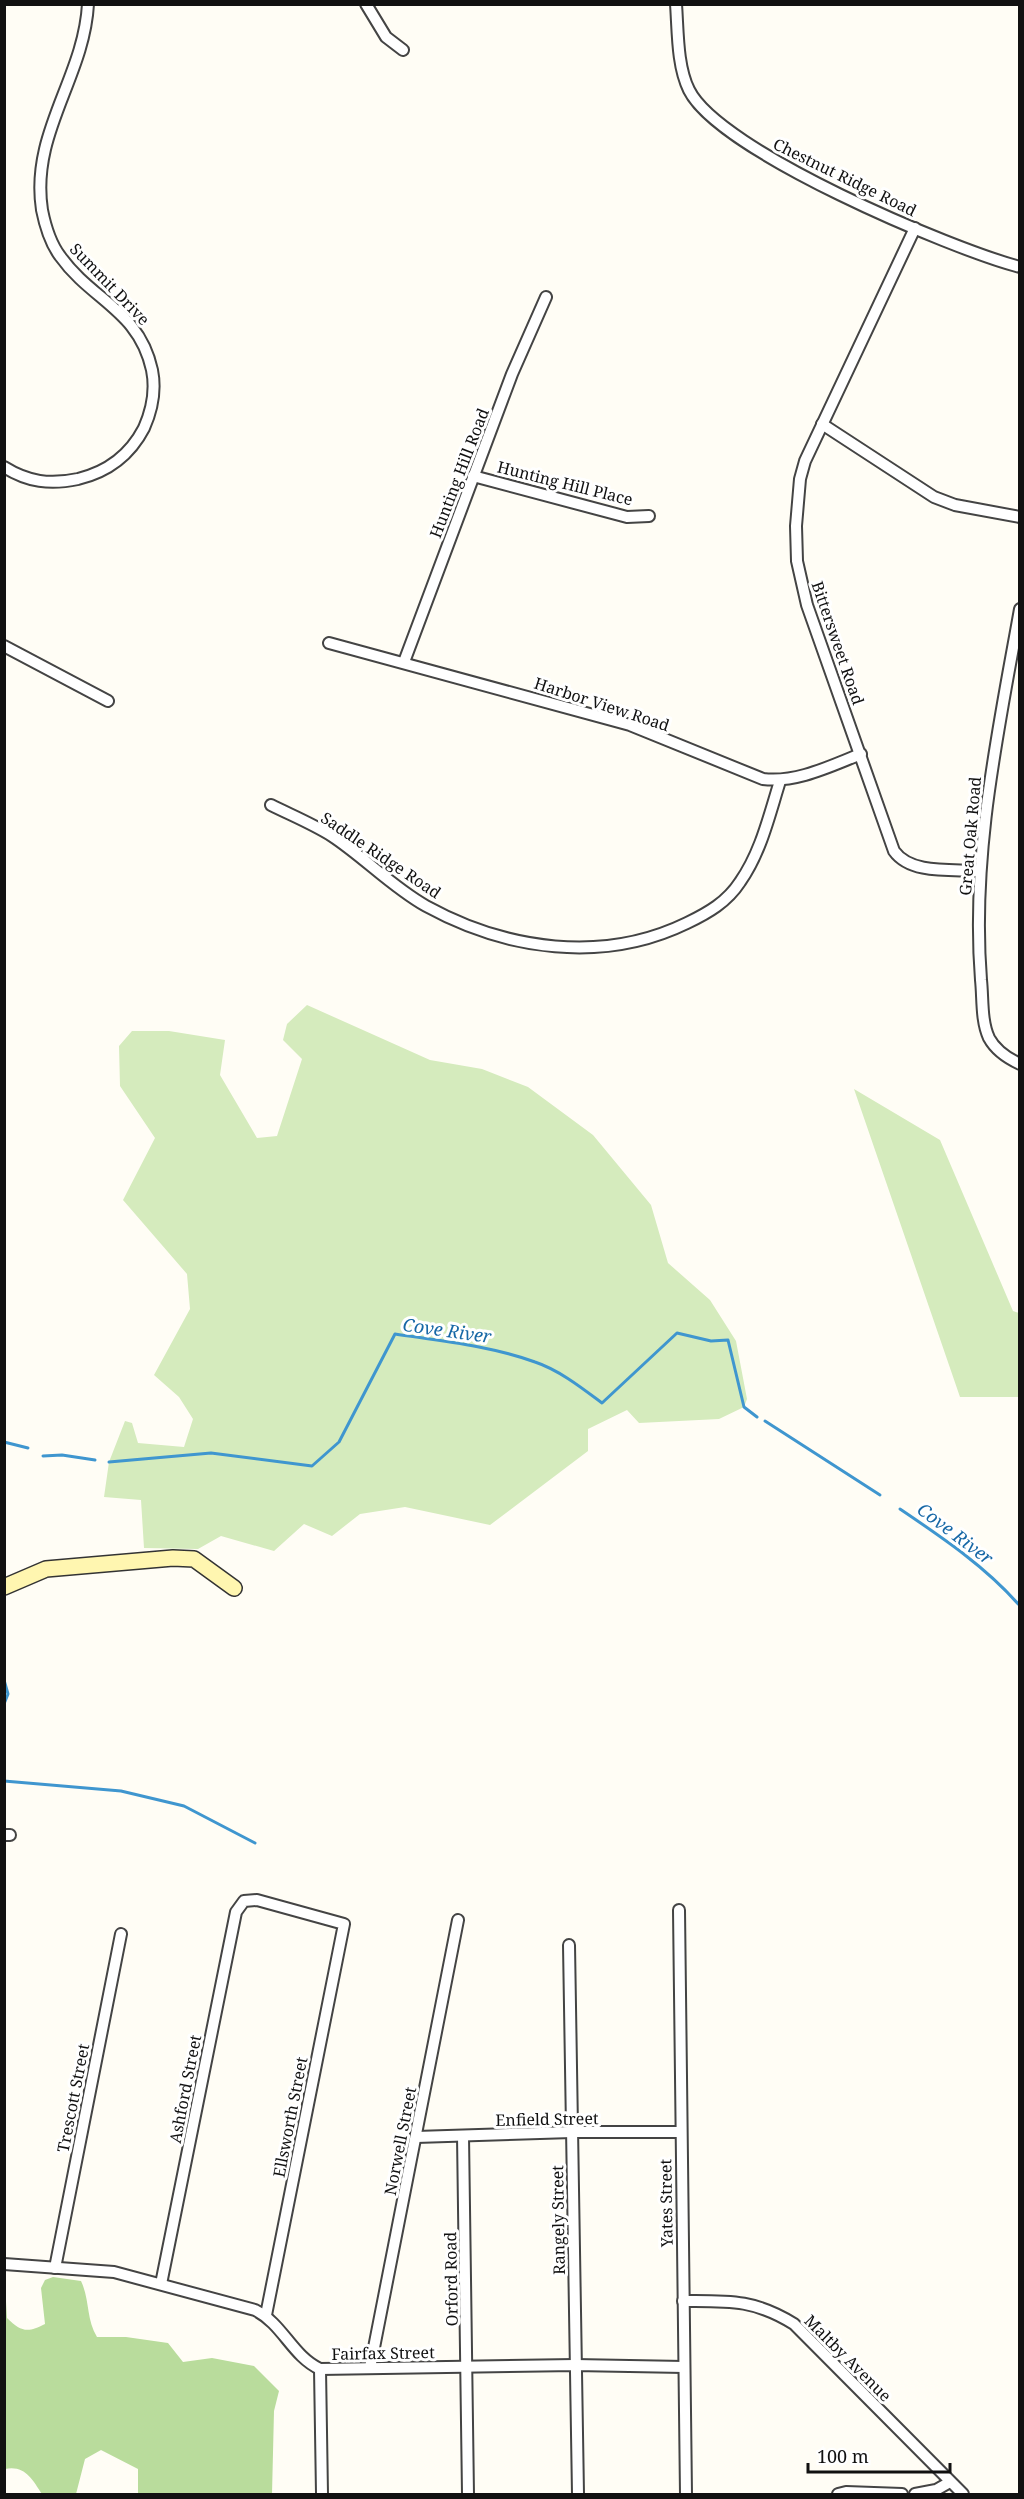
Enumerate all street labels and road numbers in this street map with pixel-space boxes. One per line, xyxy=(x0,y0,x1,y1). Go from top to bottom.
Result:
street label: Chestnut Ridge Road xyxy=(770,133,921,221)
street label: Summit Drive xyxy=(65,238,155,330)
street label: Hunting Hill Road xyxy=(424,405,494,541)
street label: Hunting Hill Place xyxy=(495,456,635,510)
street label: Bittersweet Road xyxy=(807,578,870,708)
street label: Harbor View Road xyxy=(532,672,673,736)
street label: Great Oak Road xyxy=(954,775,986,896)
street label: Saddle Ridge Road xyxy=(317,807,445,903)
street label: Ashford Street xyxy=(164,2033,206,2145)
street label: Trescott Street xyxy=(52,2041,94,2154)
street label: Ellsworth Street xyxy=(268,2055,313,2179)
street label: Norwell Street xyxy=(379,2085,421,2197)
street label: Enfield Street xyxy=(495,2107,599,2131)
street label: Yates Street xyxy=(654,2158,678,2248)
street label: Rangely Street xyxy=(546,2165,570,2275)
street label: Orford Road xyxy=(439,2231,463,2326)
street label: Maltby Avenue xyxy=(800,2310,896,2406)
street label: Fairfax Street xyxy=(331,2341,435,2365)

